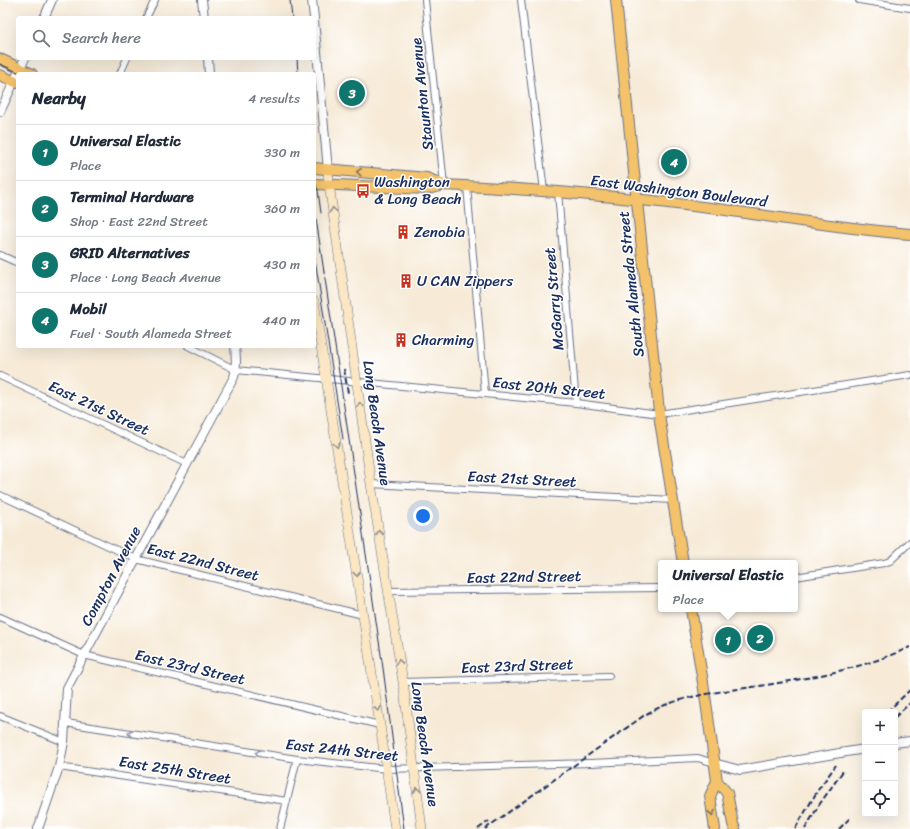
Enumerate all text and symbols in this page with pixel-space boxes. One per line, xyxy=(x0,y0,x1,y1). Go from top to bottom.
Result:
search box xyxy=(16,16,316,60)
text: Search here xyxy=(62,25,141,51)
icon: search xyxy=(30,27,52,49)
street label: Staunton Avenue xyxy=(403,36,441,152)
pin: 3 xyxy=(339,78,365,108)
text: Nearby xyxy=(32,83,86,113)
text: 4 results xyxy=(248,87,300,110)
text: Universal Elastic xyxy=(70,128,181,154)
text: 1 xyxy=(42,141,48,164)
text: 330 m xyxy=(264,141,300,164)
pin: 4 xyxy=(661,147,687,177)
text: Place xyxy=(70,154,101,177)
street label: East Washington Boulevard xyxy=(589,167,770,215)
one-way arrow xyxy=(356,168,362,177)
place label: Washington & Long Beach xyxy=(374,169,462,212)
bus stop icon: Washington & Long Beach xyxy=(355,183,371,199)
text: Terminal Hardware xyxy=(70,184,194,210)
text: 2 xyxy=(41,197,49,220)
text: 360 m xyxy=(264,197,300,220)
one-way arrow xyxy=(328,207,337,213)
street label: South Alameda Street xyxy=(610,209,652,358)
text: Shop · East 22nd Street xyxy=(70,210,208,233)
place label: Zenobia xyxy=(414,219,466,245)
building icon: Zenobia xyxy=(395,224,411,240)
text: GRID Alternatives xyxy=(70,240,190,266)
street label: McGarry Street xyxy=(537,246,571,352)
text: 3 xyxy=(41,253,49,276)
text: 430 m xyxy=(263,253,300,276)
text: Place · Long Beach Avenue xyxy=(70,266,221,289)
place label: U CAN Zippers xyxy=(417,268,513,294)
building icon: U CAN Zippers xyxy=(398,273,414,289)
text: Mobil xyxy=(70,296,107,322)
text: 4 xyxy=(41,309,49,332)
text: 440 m xyxy=(262,309,300,332)
text: Fuel · South Alameda Street xyxy=(70,322,232,345)
place label: Charming xyxy=(412,327,475,353)
building icon: Charming xyxy=(393,332,409,348)
street label: Long Beach Avenue xyxy=(355,359,399,487)
street label: East 20th Street xyxy=(491,369,607,407)
street label: East 21st Street xyxy=(44,373,154,443)
one-way arrow xyxy=(356,402,364,408)
one-way arrow xyxy=(332,442,341,448)
street label: East 21st Street xyxy=(467,463,578,495)
your location xyxy=(413,506,433,526)
street label: Compton Avenue xyxy=(74,521,148,631)
one-way arrow xyxy=(375,530,384,536)
street label: East 22nd Street xyxy=(144,536,262,589)
popup xyxy=(658,560,798,612)
text: Universal Elastic xyxy=(673,562,783,588)
street label: East 22nd Street xyxy=(466,563,582,591)
one-way arrow xyxy=(352,571,360,577)
text: Place xyxy=(673,588,704,611)
pin: 2 xyxy=(747,623,773,653)
pin: 1 xyxy=(715,625,741,655)
street label: East 23rd Street xyxy=(132,642,248,692)
street label: East 23rd Street xyxy=(461,651,574,681)
one-way arrow xyxy=(396,658,404,665)
street label: Long Beach Avenue xyxy=(403,680,447,808)
one-way arrow xyxy=(373,706,382,712)
map controls xyxy=(862,709,898,817)
button: + xyxy=(862,709,898,745)
one-way arrow xyxy=(127,729,133,738)
street label: East 24th Street xyxy=(284,731,400,769)
button: − xyxy=(862,745,898,781)
street label: East 25th Street xyxy=(117,748,233,792)
one-way arrow xyxy=(255,749,262,758)
button: locate xyxy=(862,781,898,817)
one-way arrow xyxy=(413,787,422,793)
one-way arrow xyxy=(708,810,716,816)

